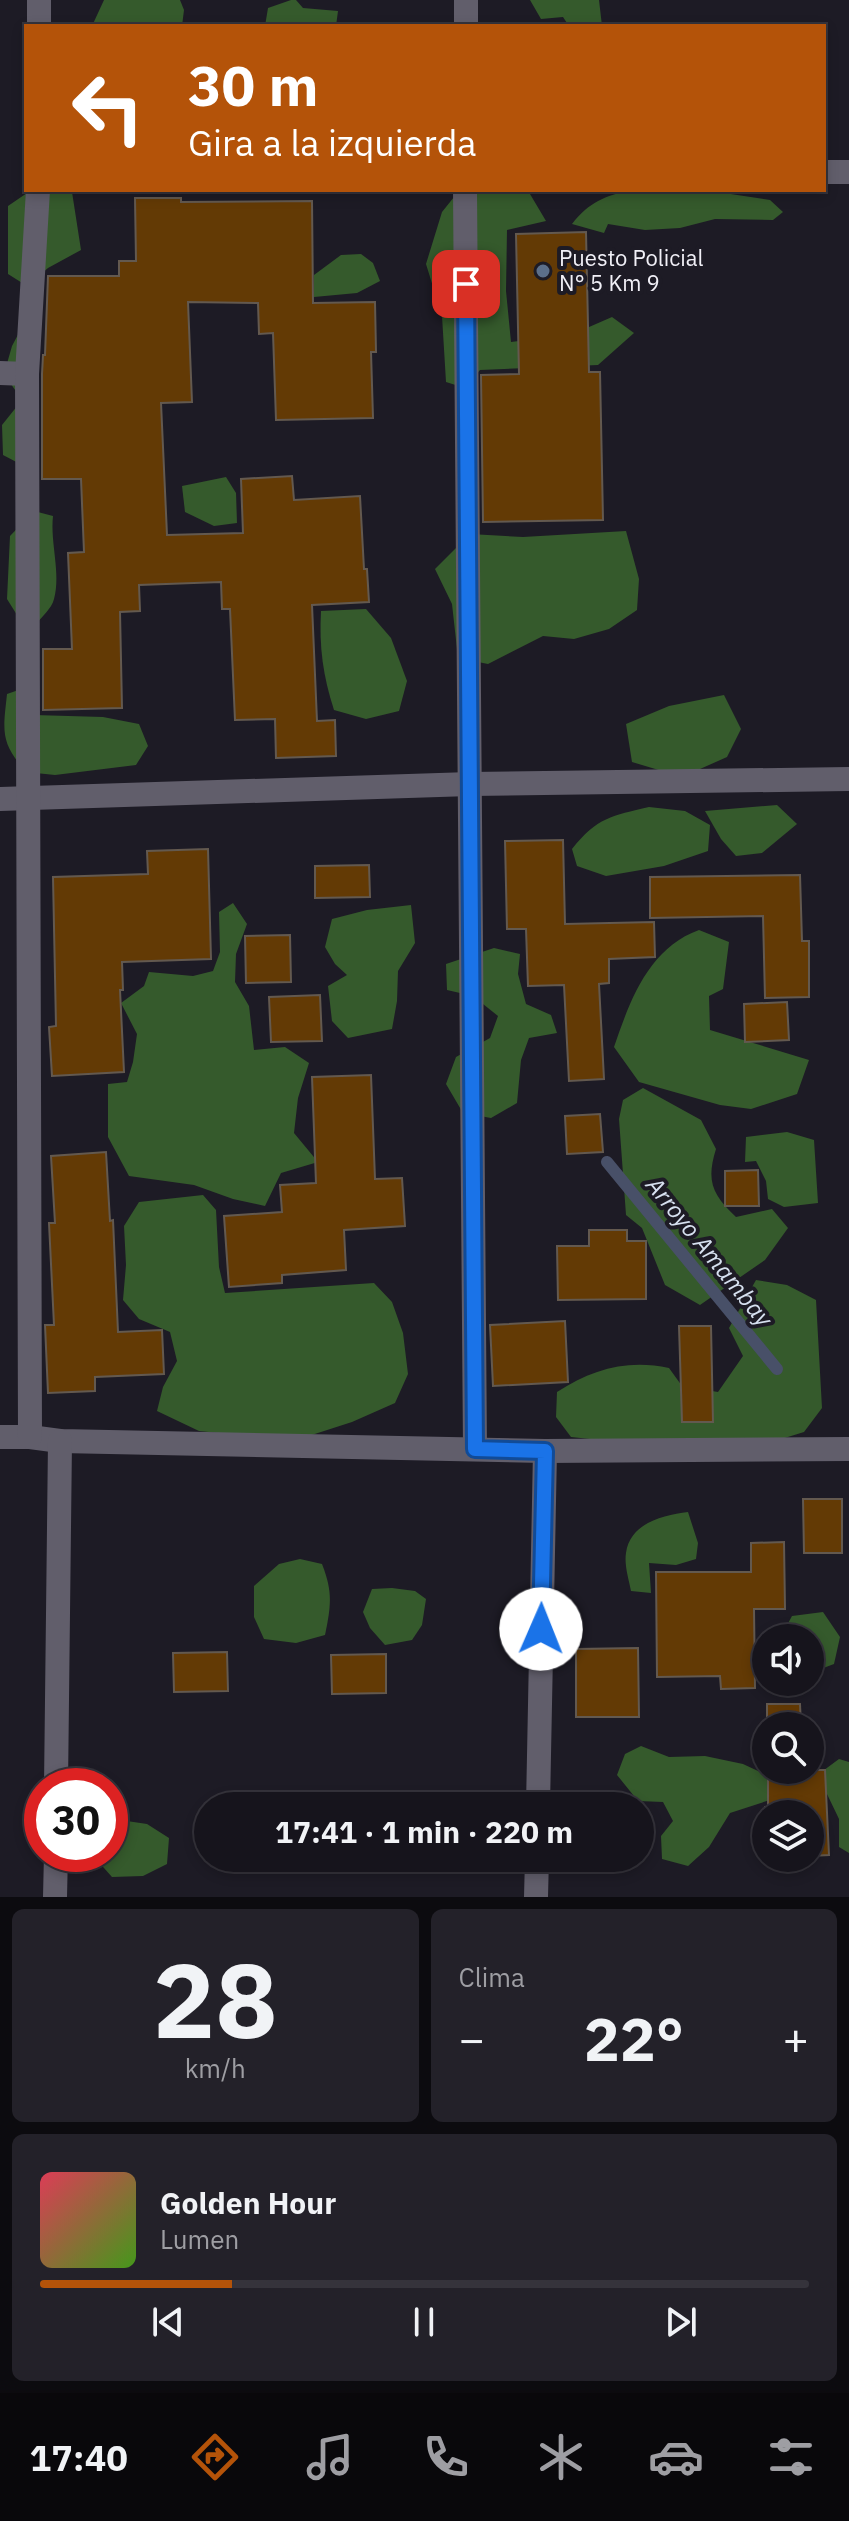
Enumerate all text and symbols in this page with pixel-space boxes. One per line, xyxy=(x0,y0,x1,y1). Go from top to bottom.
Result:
text: 30 m xyxy=(188,49,318,121)
icon: left xyxy=(56,56,160,160)
text: Gira a la izquierda xyxy=(188,119,477,166)
place label: Puesto Policial N° 5 Km 9 xyxy=(559,243,704,297)
pin xyxy=(432,250,500,318)
icon: arrive xyxy=(444,262,488,306)
marker: Puesto Policial N° 5 Km 9 xyxy=(534,262,552,280)
water label: Arroyo Amambay xyxy=(639,1169,781,1334)
position arrow xyxy=(499,1587,583,1671)
map controls xyxy=(752,1624,824,1872)
button: sound xyxy=(752,1624,824,1696)
button: search xyxy=(752,1712,824,1784)
speed limit sign: 30 xyxy=(24,1768,128,1872)
button: layers xyxy=(752,1800,824,1872)
text: 17:41 · 1 min · 220 m xyxy=(275,1812,573,1851)
text: 28 xyxy=(153,1931,278,2067)
text: Clima xyxy=(459,1960,525,1994)
text: 22° xyxy=(584,1999,684,2078)
text: − xyxy=(459,2010,485,2067)
text: + xyxy=(783,2010,809,2067)
text: km/h xyxy=(185,2051,246,2085)
text: Golden Hour xyxy=(160,2183,336,2222)
text: Lumen xyxy=(160,2222,239,2256)
icon: previous xyxy=(146,2300,190,2344)
icon: pause xyxy=(402,2300,446,2344)
icon: next xyxy=(659,2300,703,2344)
icon: directions xyxy=(187,2429,243,2485)
icon: music xyxy=(302,2429,358,2485)
icon: phone xyxy=(418,2429,474,2485)
icon: climate xyxy=(533,2429,589,2485)
icon: car xyxy=(648,2429,704,2485)
icon: filters xyxy=(763,2429,819,2485)
text: 17:40 xyxy=(30,2434,128,2481)

